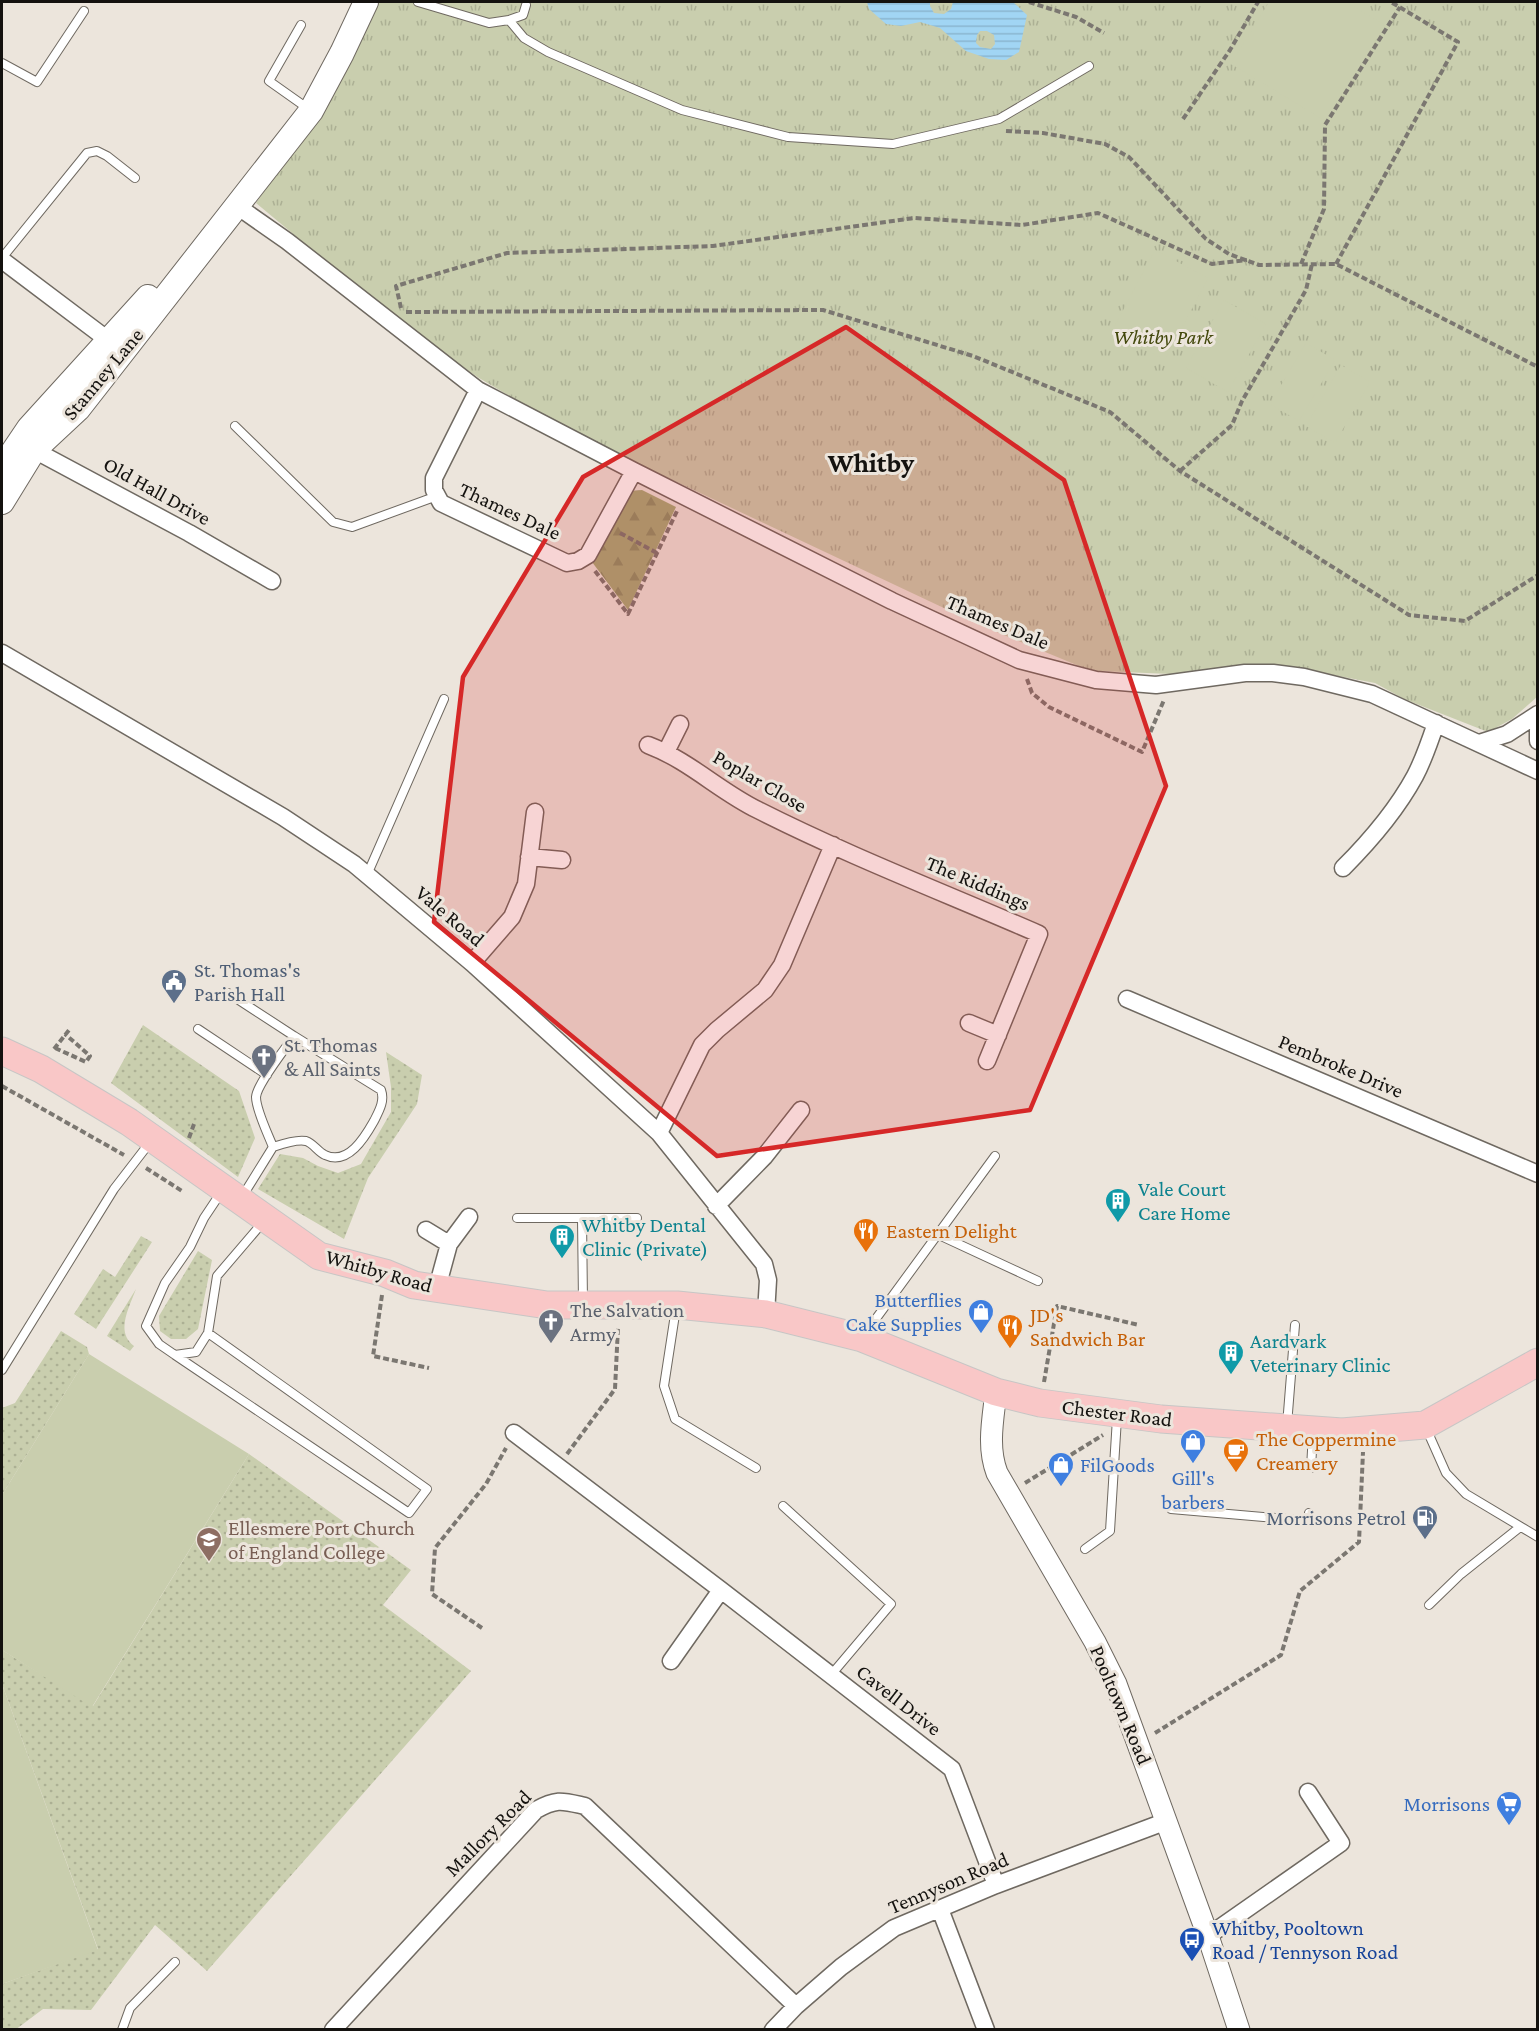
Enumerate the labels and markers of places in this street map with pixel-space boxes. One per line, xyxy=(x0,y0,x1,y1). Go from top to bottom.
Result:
place label: St. Thomas's Parish Hall xyxy=(194,958,301,1006)
public building icon: St. Thomas's Parish Hall xyxy=(159,967,189,1005)
place label: St. Thomas & All Saints xyxy=(284,1033,381,1081)
church icon: St. Thomas & All Saints xyxy=(249,1042,279,1080)
place label: Vale Court Care Home xyxy=(1138,1177,1231,1225)
building icon: Vale Court Care Home xyxy=(1103,1186,1133,1224)
place label: Whitby Dental Clinic (Private) xyxy=(582,1213,708,1261)
restaurant icon: Eastern Delight xyxy=(851,1216,881,1254)
place label: Eastern Delight xyxy=(886,1219,1018,1243)
building icon: Whitby Dental Clinic (Private) xyxy=(547,1222,577,1260)
place label: Butterflies Cake Supplies xyxy=(845,1288,962,1336)
shop icon: Butterflies Cake Supplies xyxy=(966,1297,996,1335)
place label: The Salvation Army xyxy=(570,1298,684,1346)
place label: JD's Sandwich Bar xyxy=(1028,1303,1146,1351)
church icon: The Salvation Army xyxy=(536,1307,566,1345)
restaurant icon: JD's Sandwich Bar xyxy=(995,1312,1025,1350)
place label: Aardvark Veterinary Clinic xyxy=(1250,1329,1391,1377)
building icon: Aardvark Veterinary Clinic xyxy=(1216,1338,1246,1376)
shop icon: Gill's barbers xyxy=(1178,1427,1208,1465)
place label: The Coppermine Creamery xyxy=(1256,1427,1396,1475)
cafe icon: The Coppermine Creamery xyxy=(1221,1436,1251,1474)
shop icon: FilGoods xyxy=(1046,1450,1076,1488)
place label: FilGoods xyxy=(1080,1453,1155,1477)
place label: Gill's barbers xyxy=(1161,1466,1225,1514)
fuel station icon: Morrisons Petrol xyxy=(1410,1503,1440,1541)
place label: Morrisons Petrol xyxy=(1266,1506,1406,1530)
place label: Ellesmere Port Church of England College xyxy=(228,1516,415,1564)
school or university icon: Ellesmere Port Church of England College xyxy=(194,1525,224,1563)
supermarket icon: Morrisons xyxy=(1494,1789,1524,1827)
place label: Morrisons xyxy=(1404,1792,1490,1816)
place label: Whitby, Pooltown Road / Tennyson Road xyxy=(1212,1916,1398,1964)
bus stop icon: Whitby, Pooltown Road / Tennyson Road xyxy=(1177,1925,1207,1963)

